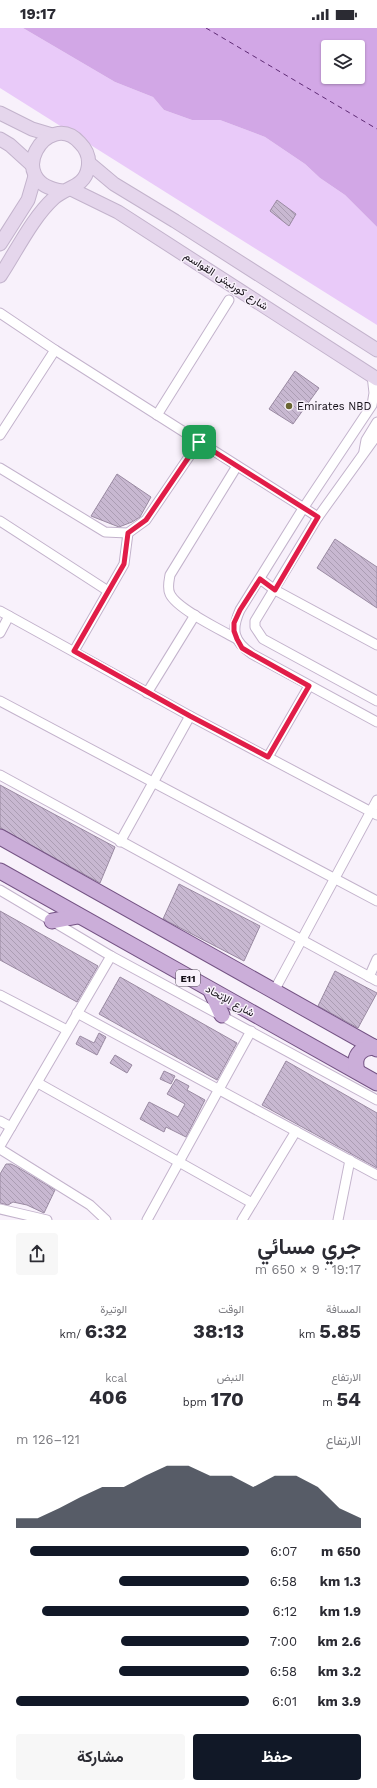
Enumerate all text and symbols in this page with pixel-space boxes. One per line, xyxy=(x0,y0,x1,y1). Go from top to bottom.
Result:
text: 19:17 xyxy=(20,5,56,23)
map controls xyxy=(321,40,365,84)
button: layers xyxy=(321,40,365,84)
street label: شارع كورنيش القواسم xyxy=(181,249,271,314)
place label: Emirates NBD xyxy=(297,400,372,413)
marker: Emirates NBD xyxy=(284,401,294,411)
pin xyxy=(182,425,216,459)
icon: arrive xyxy=(188,431,210,453)
road number: E11 xyxy=(176,970,200,986)
street label: شارع الإتحاد xyxy=(203,982,257,1021)
button: share xyxy=(16,1233,58,1275)
text: جري مسائي xyxy=(257,1234,361,1259)
text: 19:17 · 9 × 650 m xyxy=(255,1262,361,1277)
text: الوتيرة xyxy=(100,1303,127,1316)
text: الوقت xyxy=(218,1303,244,1316)
text: المسافة xyxy=(326,1303,361,1316)
text: 6:32 xyxy=(85,1319,127,1343)
text: 38:13 xyxy=(193,1319,244,1343)
text: 5.85 xyxy=(319,1319,361,1343)
text: /km xyxy=(60,1328,85,1341)
text: km xyxy=(299,1328,319,1341)
text: النبض xyxy=(217,1371,244,1384)
text: الارتفاع xyxy=(331,1371,361,1384)
text: kcal xyxy=(105,1372,127,1385)
text: 406 xyxy=(89,1385,127,1409)
text: 170 xyxy=(211,1387,244,1411)
text: 54 xyxy=(336,1387,361,1411)
text: bpm xyxy=(183,1396,211,1409)
text: m xyxy=(322,1396,336,1409)
text: 121–126 m xyxy=(16,1432,80,1447)
text: الارتفاع xyxy=(326,1433,361,1448)
text: 6:07 xyxy=(270,1544,297,1559)
text: 650 m xyxy=(321,1544,361,1559)
text: 6:58 xyxy=(270,1574,297,1589)
text: 1.3 km xyxy=(320,1574,361,1589)
text: 6:12 xyxy=(273,1604,297,1619)
text: 1.9 km xyxy=(320,1604,361,1619)
text: 7:00 xyxy=(270,1634,297,1649)
text: 2.6 km xyxy=(318,1634,361,1649)
text: 6:58 xyxy=(270,1664,297,1679)
text: 3.2 km xyxy=(318,1664,361,1679)
text: 6:01 xyxy=(272,1694,297,1709)
text: 3.9 km xyxy=(317,1694,361,1709)
button: مشاركة xyxy=(16,1734,185,1780)
button: حفظ xyxy=(193,1734,361,1780)

